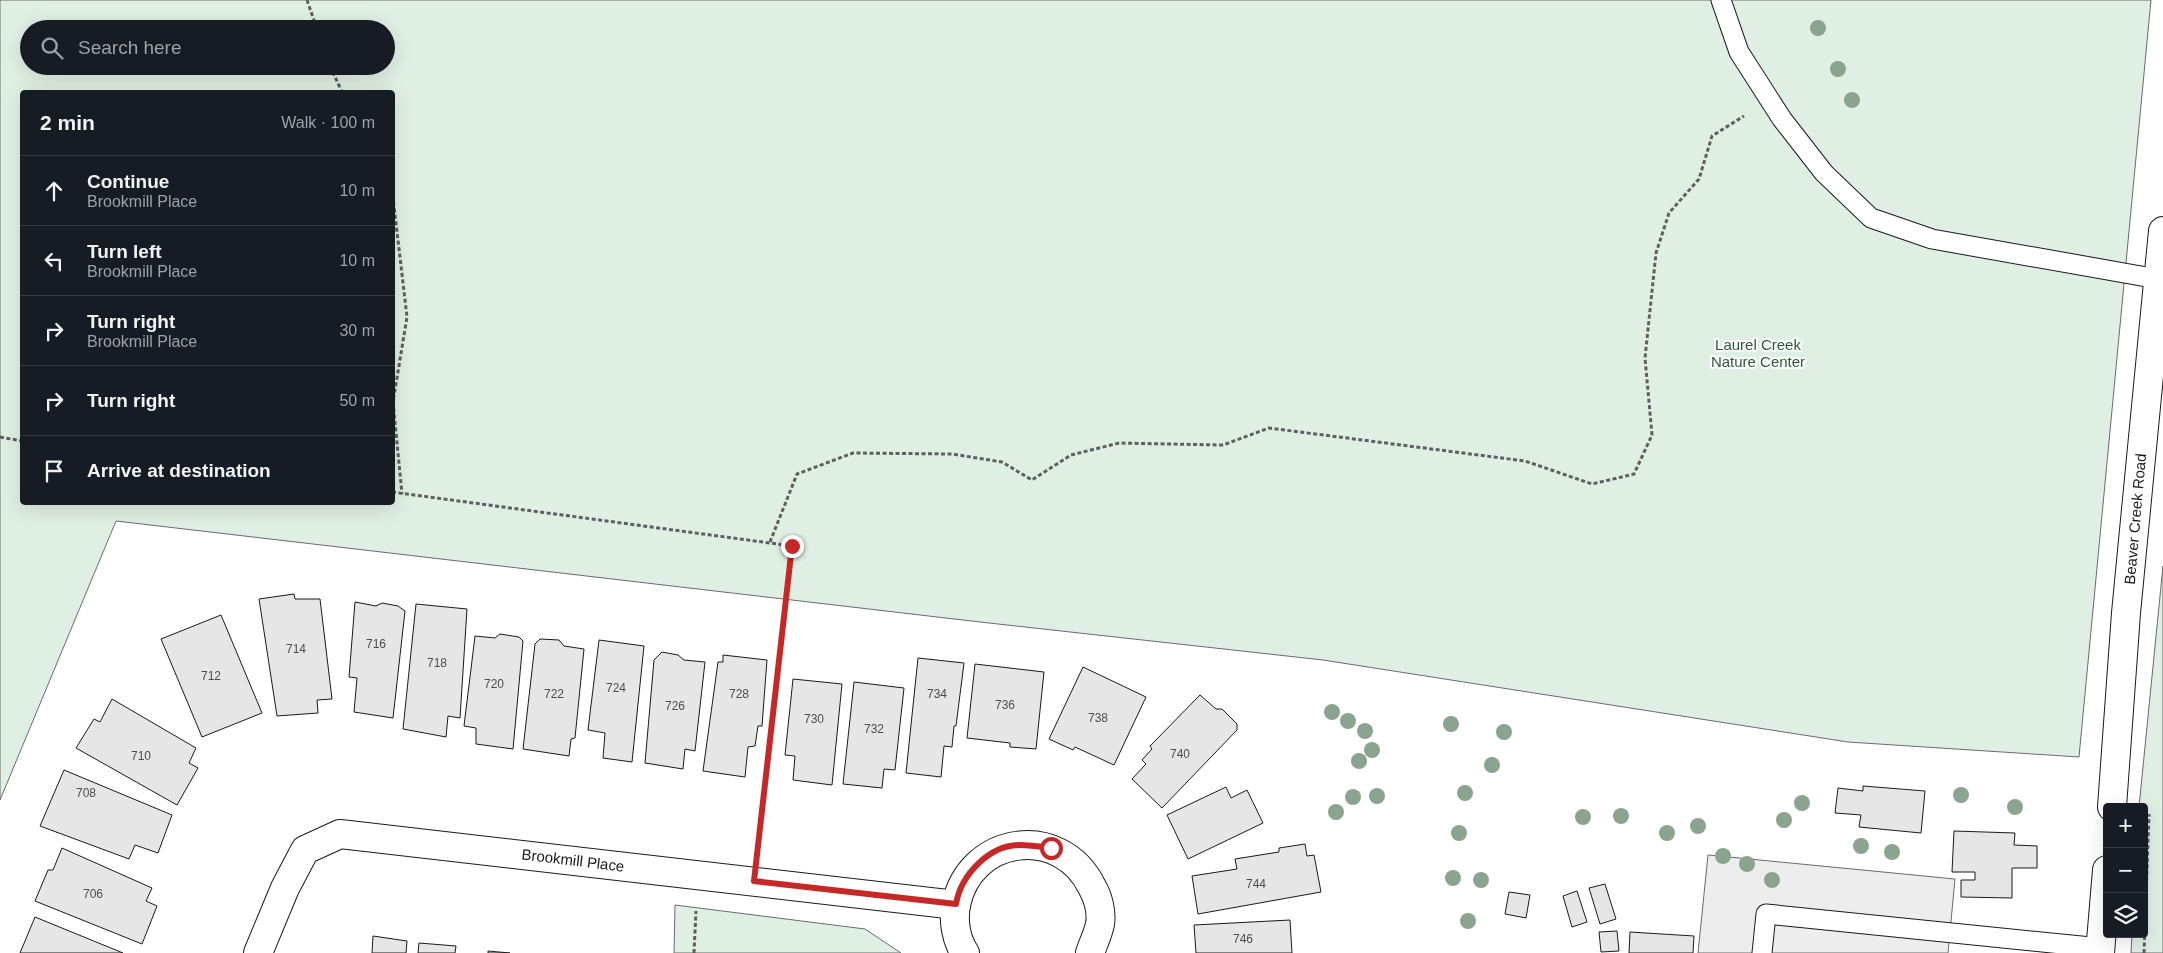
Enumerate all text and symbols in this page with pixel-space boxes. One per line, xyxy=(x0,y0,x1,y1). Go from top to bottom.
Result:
search box xyxy=(20,20,395,75)
icon: search xyxy=(38,34,66,62)
text: Search here xyxy=(78,37,182,58)
text: 2 min xyxy=(40,111,95,134)
text: Walk · 100 m xyxy=(281,114,375,131)
text: Continue xyxy=(87,171,169,192)
icon: ahead xyxy=(40,177,68,205)
text: 10 m xyxy=(339,182,375,199)
text: Brookmill Place xyxy=(87,193,197,210)
text: Turn left xyxy=(87,241,162,262)
icon: left xyxy=(40,247,68,275)
text: 10 m xyxy=(339,252,375,269)
text: Brookmill Place xyxy=(87,263,197,280)
text: Turn right xyxy=(87,311,175,332)
icon: right xyxy=(40,317,68,345)
text: 30 m xyxy=(339,322,375,339)
text: Brookmill Place xyxy=(87,333,197,350)
park label: Laurel Creek Nature Center xyxy=(1711,336,1805,370)
icon: right xyxy=(40,387,68,415)
text: Turn right xyxy=(87,390,175,411)
text: 50 m xyxy=(339,392,375,409)
street label: Beaver Creek Road xyxy=(2121,453,2149,585)
icon: arrive xyxy=(40,457,68,485)
text: Arrive at destination xyxy=(87,460,271,481)
route end xyxy=(781,535,804,558)
house number: 716 xyxy=(366,637,386,651)
house number: 714 xyxy=(286,642,306,656)
house number: 718 xyxy=(427,656,447,670)
house number: 712 xyxy=(201,669,221,683)
house number: 720 xyxy=(484,677,504,691)
house number: 724 xyxy=(606,681,626,695)
house number: 722 xyxy=(544,687,564,701)
house number: 728 xyxy=(729,687,749,701)
house number: 734 xyxy=(927,687,947,701)
house number: 736 xyxy=(995,698,1015,712)
house number: 726 xyxy=(665,699,685,713)
house number: 738 xyxy=(1088,711,1108,725)
house number: 730 xyxy=(804,712,824,726)
house number: 732 xyxy=(864,722,884,736)
house number: 740 xyxy=(1170,747,1190,761)
house number: 710 xyxy=(131,749,151,763)
house number: 708 xyxy=(76,786,96,800)
map controls xyxy=(2103,803,2148,938)
button: + xyxy=(2103,803,2148,848)
route start xyxy=(1040,837,1063,860)
street label: Brookmill Place xyxy=(521,845,625,875)
button: − xyxy=(2103,848,2148,893)
house number: 744 xyxy=(1246,877,1266,891)
house number: 706 xyxy=(83,887,103,901)
button: layers xyxy=(2103,893,2148,938)
house number: 746 xyxy=(1233,932,1253,946)

